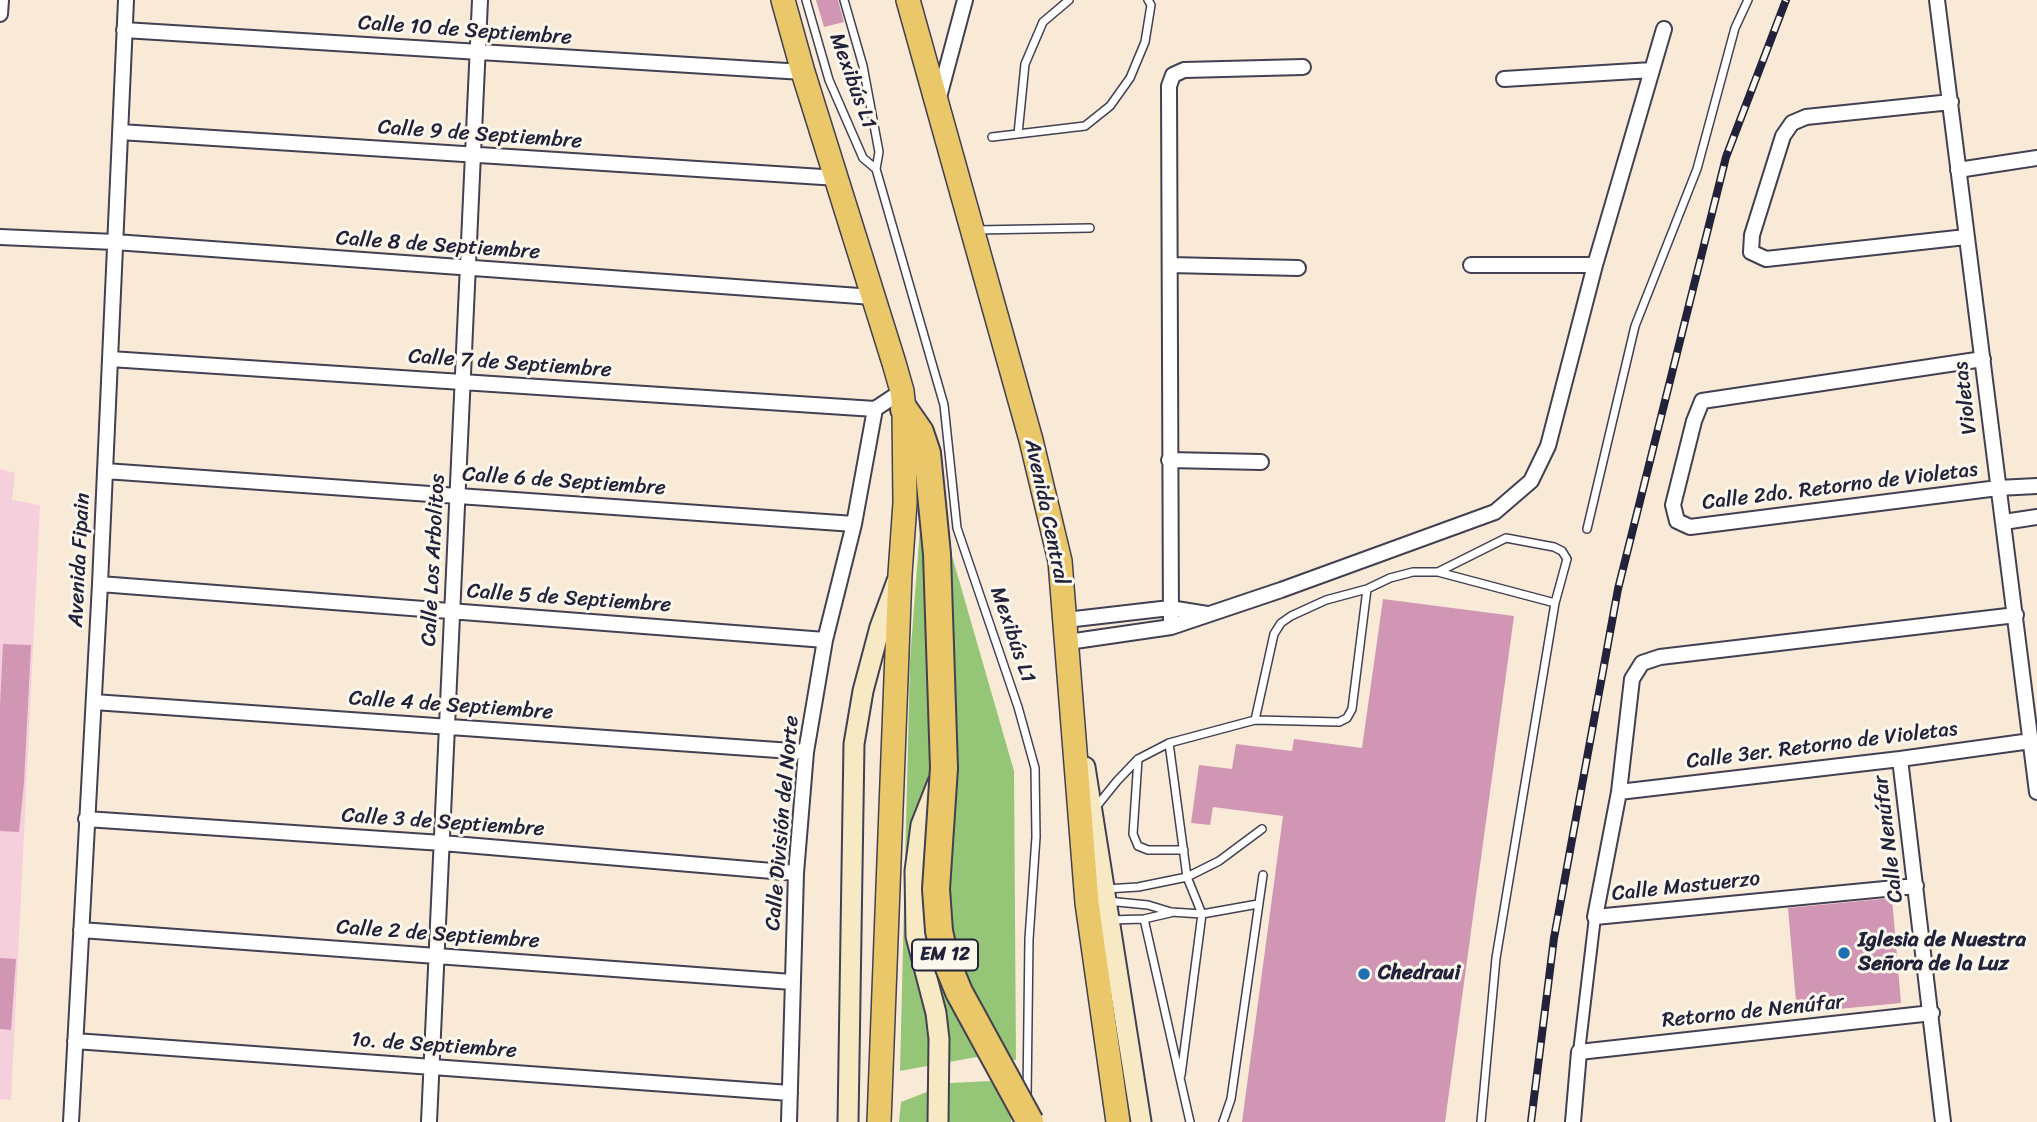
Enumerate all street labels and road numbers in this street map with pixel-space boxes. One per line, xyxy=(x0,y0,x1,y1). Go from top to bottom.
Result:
street label: Calle 10 de Septiembre xyxy=(357,11,573,51)
street label: Mexibús L1 xyxy=(823,30,881,132)
street label: Calle 9 de Septiembre xyxy=(377,115,583,155)
street label: Calle 8 de Septiembre xyxy=(335,226,541,266)
street label: Calle 7 de Septiembre xyxy=(407,344,613,384)
street label: Violetas xyxy=(1949,360,1983,436)
street label: Avenida Central xyxy=(1018,437,1074,587)
street label: Calle 2do. Retorno de Violetas xyxy=(1701,458,1979,516)
street label: Calle 6 de Septiembre xyxy=(461,462,667,502)
street label: Calle Los Arbolitos xyxy=(417,473,451,647)
street label: Avenida Fipain xyxy=(64,492,96,628)
street label: Calle 5 de Septiembre xyxy=(466,579,672,619)
street label: Mexibús L1 xyxy=(984,584,1040,686)
street label: Calle 4 de Septiembre xyxy=(348,686,554,726)
street label: Calle División del Norte xyxy=(761,714,805,932)
street label: Calle 3er. Retorno de Violetas xyxy=(1685,717,1959,775)
street label: Calle Nenúfar xyxy=(1869,774,1909,904)
street label: Calle 3 de Septiembre xyxy=(341,803,545,843)
street label: Calle Mastuerzo xyxy=(1611,867,1761,907)
street label: Calle 2 de Septiembre xyxy=(335,915,541,955)
road number: EM 12 xyxy=(912,939,978,970)
street label: Retorno de Nenúfar xyxy=(1661,990,1845,1034)
street label: 1o. de Septiembre xyxy=(350,1028,518,1064)

